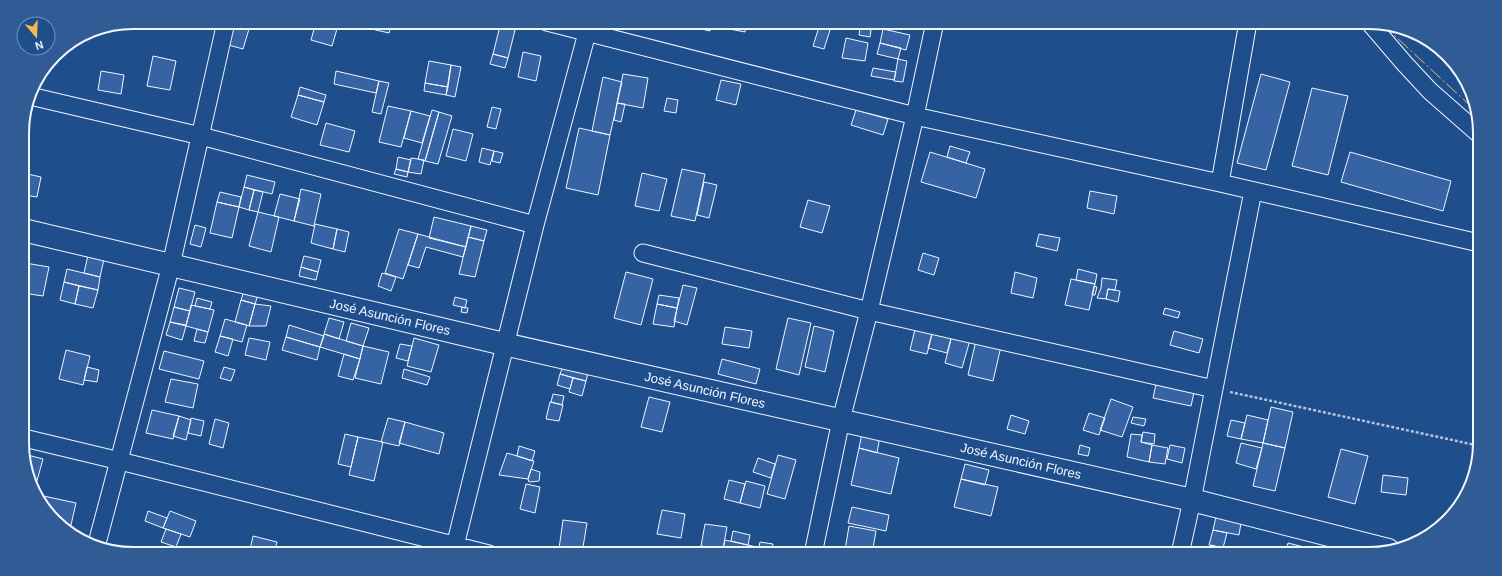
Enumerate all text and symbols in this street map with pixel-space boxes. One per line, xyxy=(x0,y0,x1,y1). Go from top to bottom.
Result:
north arrow xyxy=(16,16,56,56)
text: N xyxy=(33,38,45,52)
street label: José Asunción Flores xyxy=(328,296,452,338)
street label: José Asunción Flores xyxy=(643,369,767,411)
street label: José Asunción Flores xyxy=(959,440,1083,482)

